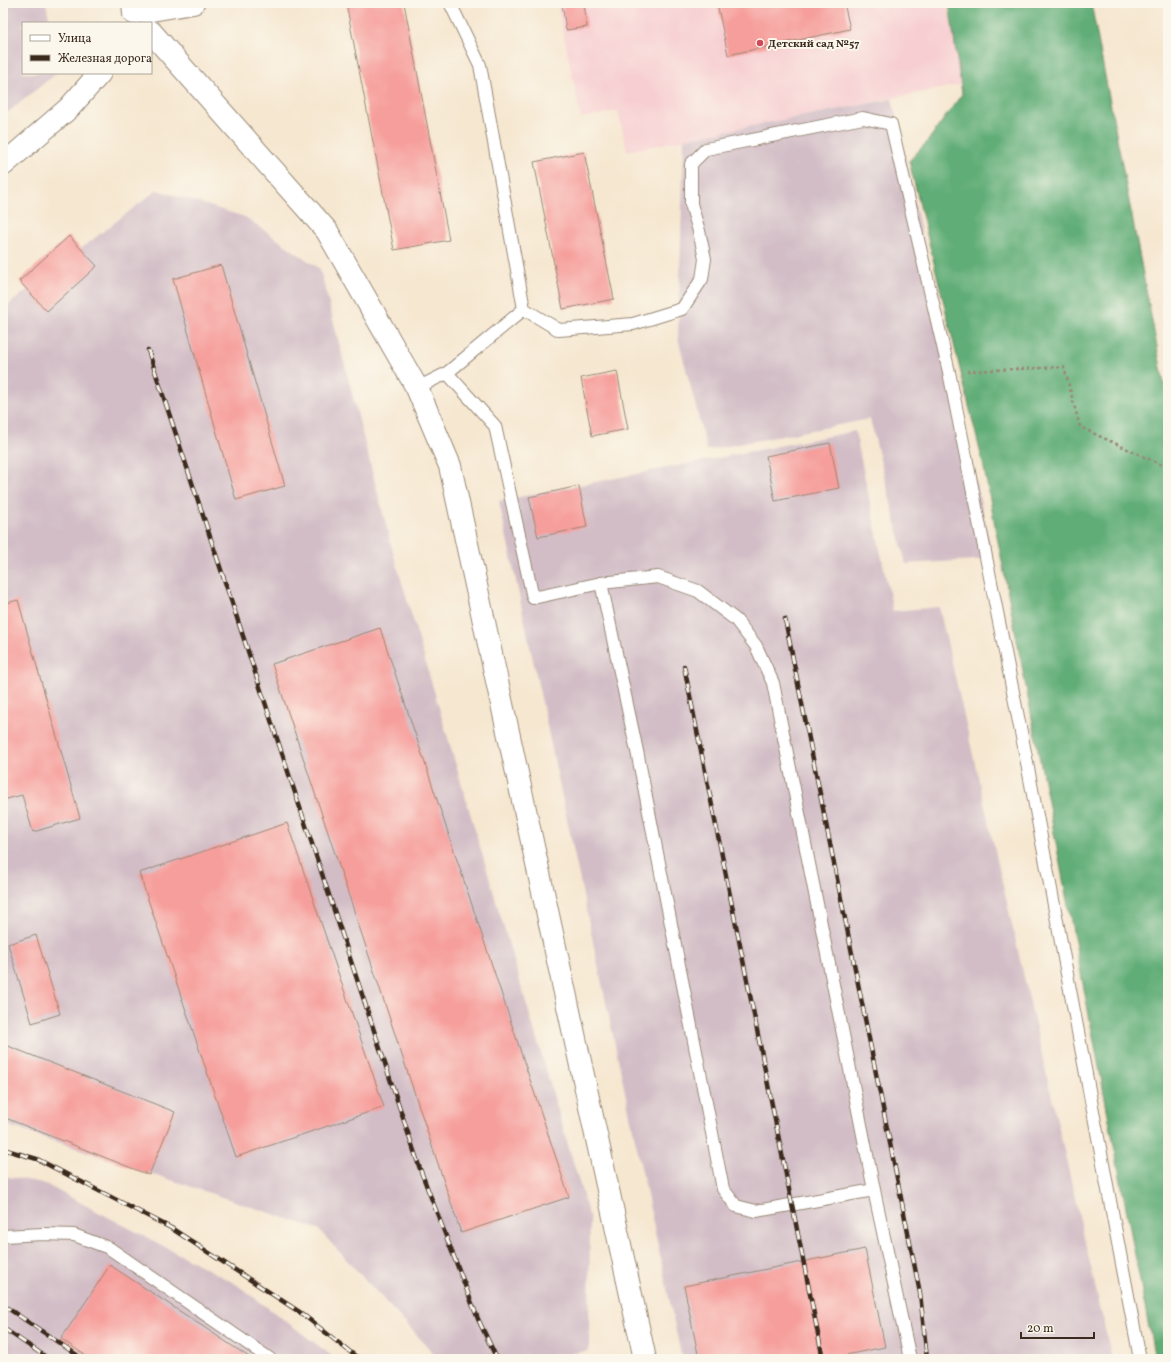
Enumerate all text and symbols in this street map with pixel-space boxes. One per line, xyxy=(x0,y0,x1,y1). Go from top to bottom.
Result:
legend xyxy=(22,22,152,74)
text: Улица xyxy=(58,31,91,47)
place label: Детский сад №57 xyxy=(768,37,859,52)
marker: Детский сад №57 xyxy=(755,38,765,48)
text: Железная дорога xyxy=(58,51,152,67)
scale bar xyxy=(1021,1314,1094,1340)
text: 20 m xyxy=(1027,1321,1054,1337)

